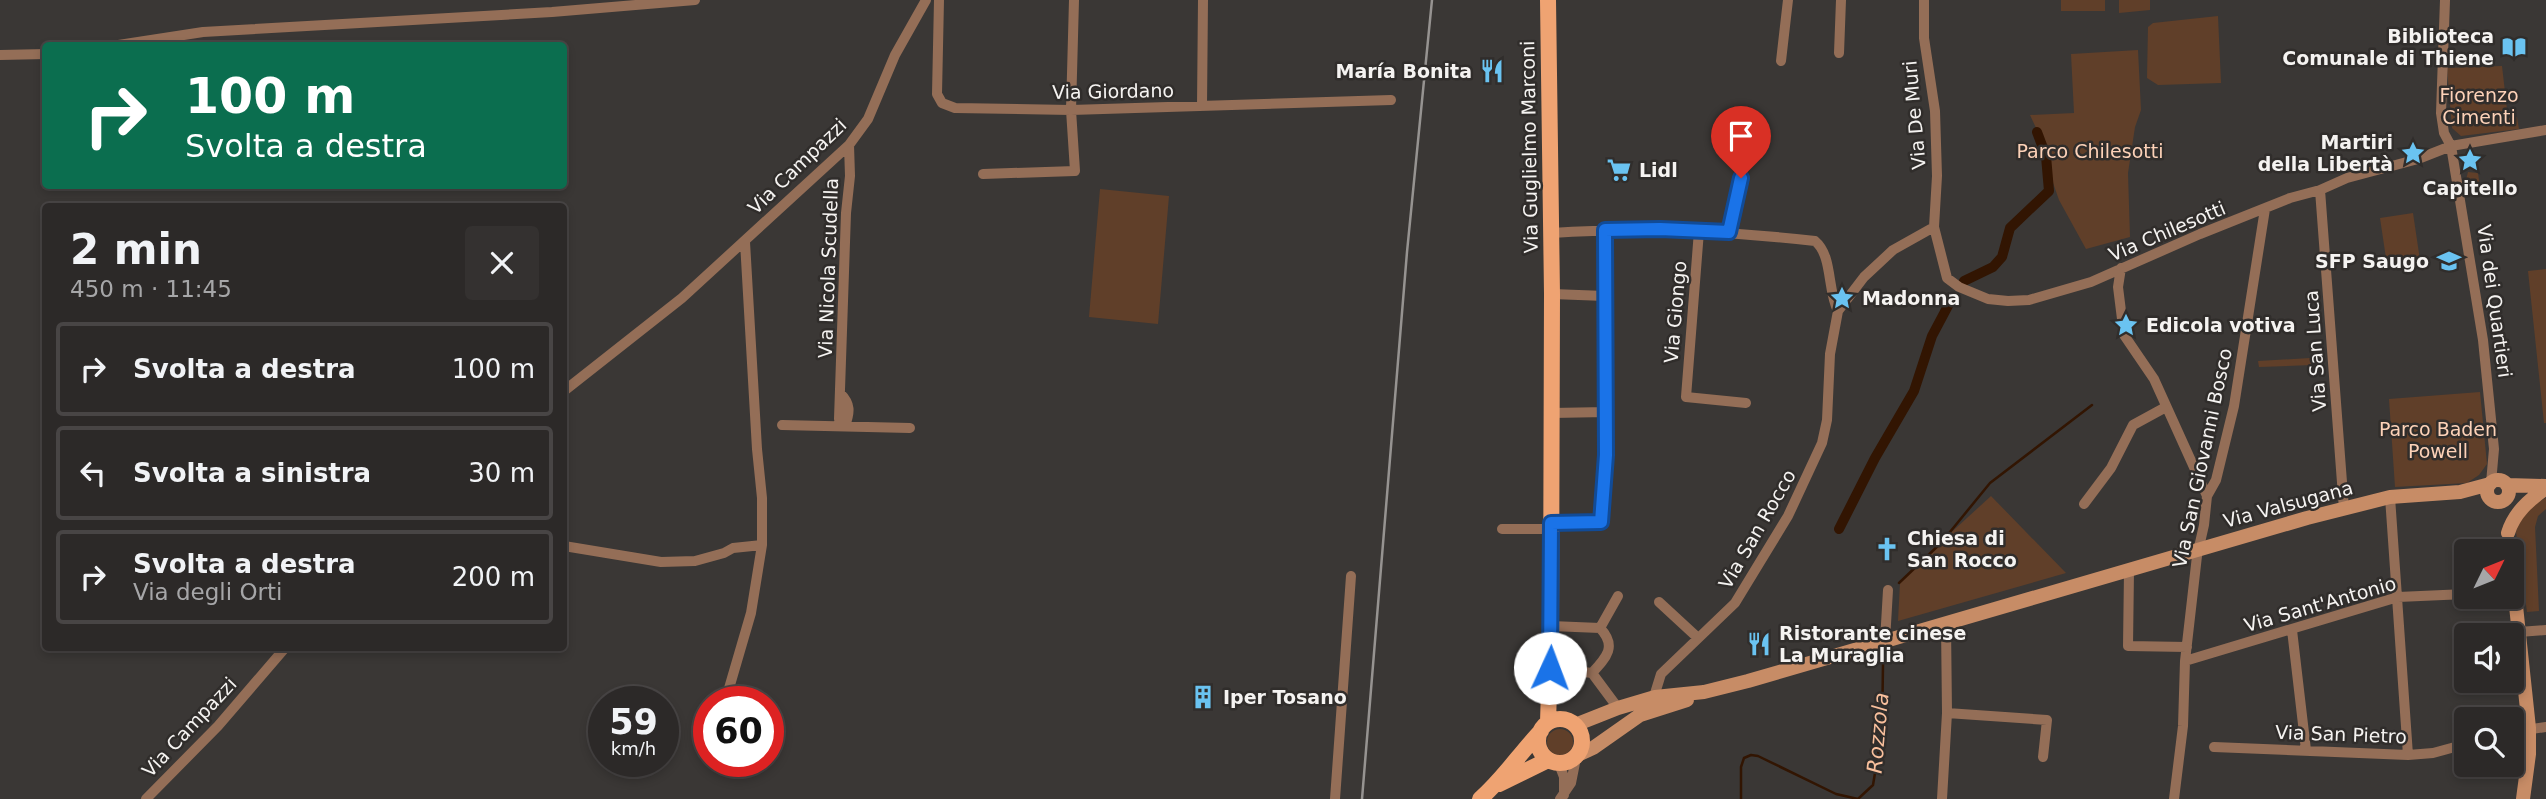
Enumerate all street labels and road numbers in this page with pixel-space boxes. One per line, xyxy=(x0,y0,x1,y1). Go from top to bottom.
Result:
street label: Via Guglielmo Marconi xyxy=(1516,40,1542,254)
street label: Via De Muri xyxy=(1898,60,1930,170)
street label: Via Giordano xyxy=(1052,79,1174,103)
street label: Via Campazzi xyxy=(743,114,851,218)
street label: Via Nicola Scudella xyxy=(814,177,842,359)
street label: Via Chilesotti xyxy=(2105,196,2229,266)
street label: Via dei Quartieri xyxy=(2473,223,2517,379)
street label: Via Giongo xyxy=(1660,260,1690,364)
street label: Via San Luca xyxy=(2300,290,2330,412)
street label: Via San Giovanni Bosco xyxy=(2168,346,2236,570)
street label: Via San Rocco xyxy=(1714,466,1800,592)
street label: Via Valsugana xyxy=(2221,476,2355,532)
street label: Via Sant'Antonio xyxy=(2241,572,2399,636)
street label: Via Campazzi xyxy=(137,673,241,781)
street label: Via San Pietro xyxy=(2275,721,2407,747)

